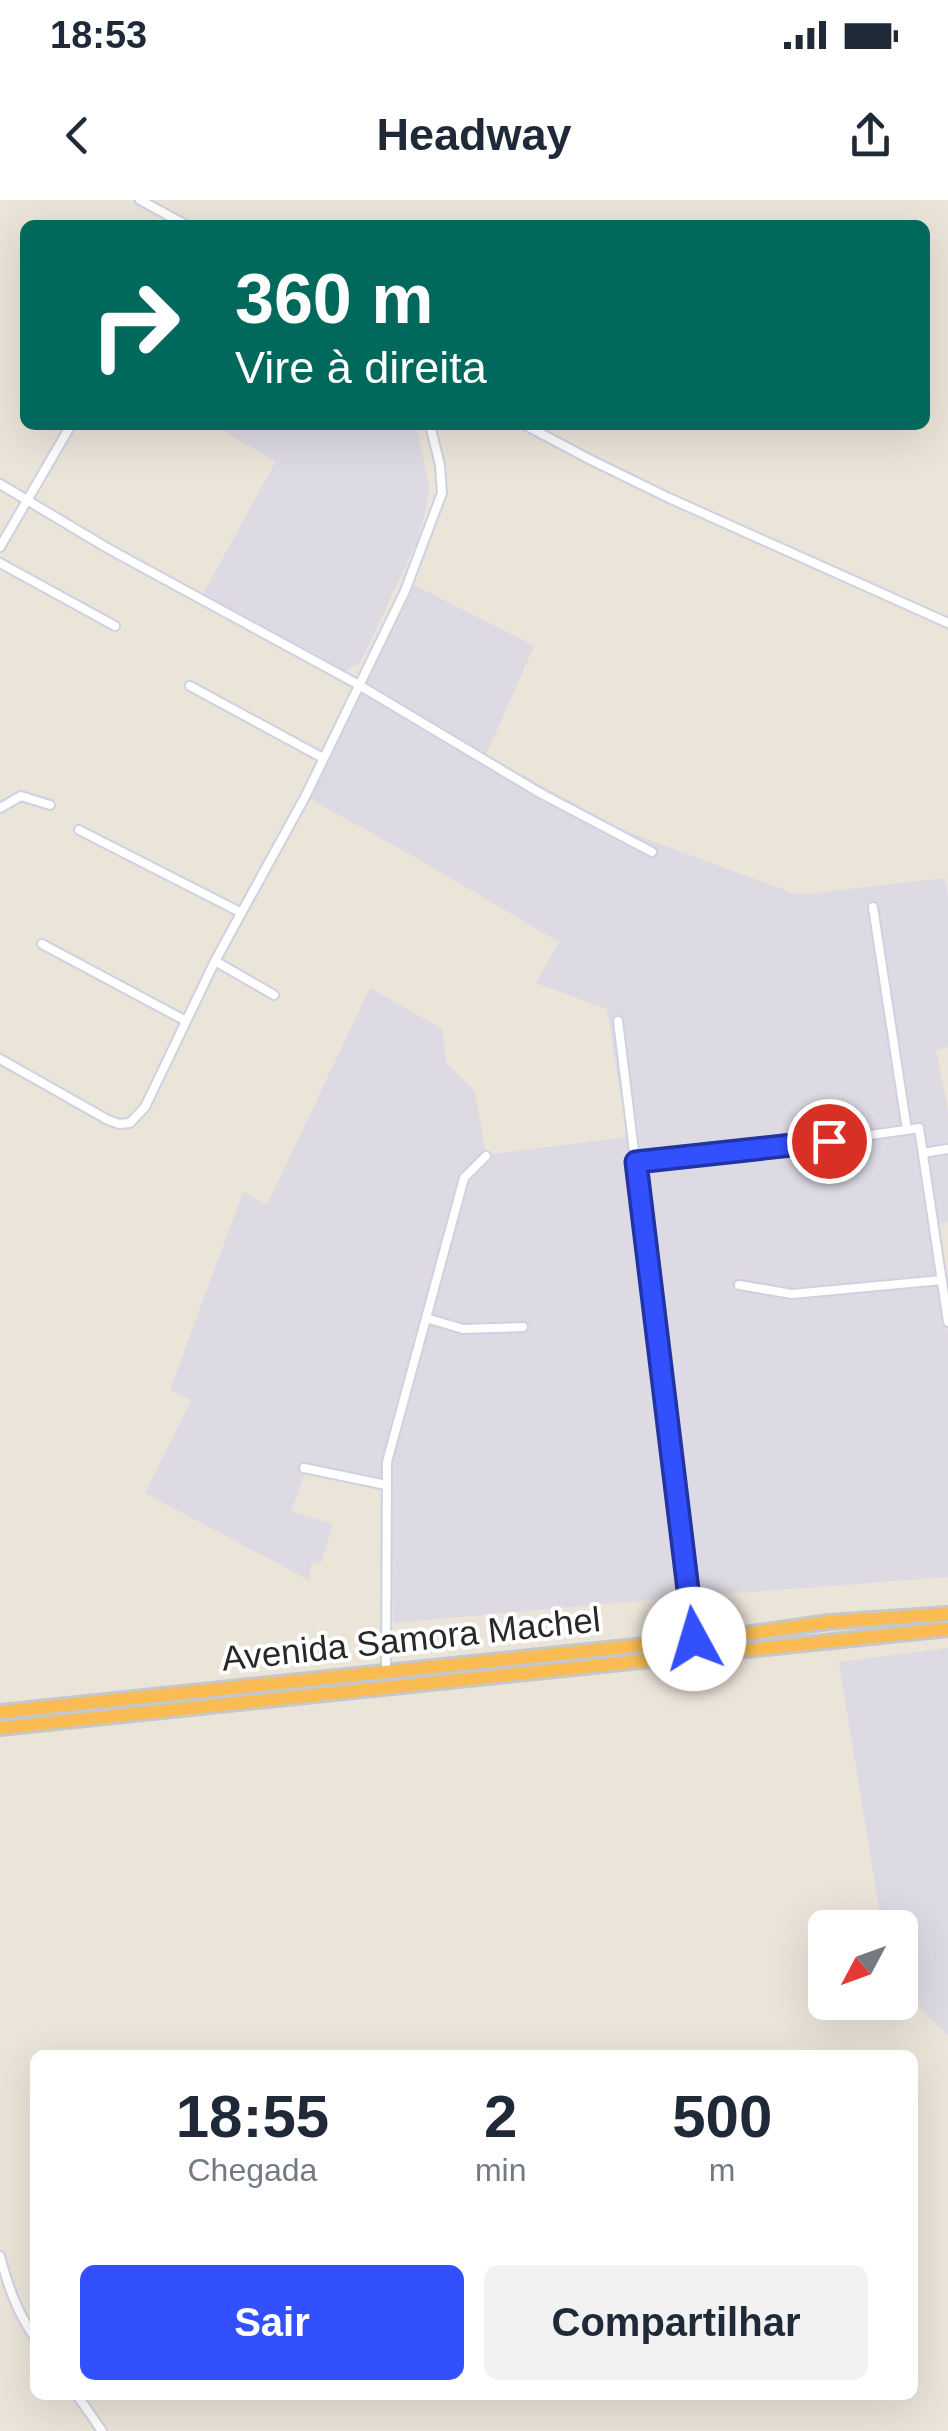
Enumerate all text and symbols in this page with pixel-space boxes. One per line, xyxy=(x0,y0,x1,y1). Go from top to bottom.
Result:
text: 18:53 xyxy=(50,14,147,56)
icon: back xyxy=(50,108,105,163)
icon: share xyxy=(843,108,898,163)
text: Headway xyxy=(376,109,572,160)
icon: right xyxy=(70,260,200,390)
text: 360 m xyxy=(235,260,433,338)
text: Vire à direita xyxy=(235,342,487,393)
pin xyxy=(787,1099,872,1184)
icon: arrive xyxy=(802,1114,857,1169)
position arrow xyxy=(642,1587,746,1691)
street label: Avenida Samora Machel xyxy=(220,1599,602,1678)
north arrow xyxy=(808,1910,918,2020)
map controls xyxy=(808,1910,918,2020)
text: 18:55 xyxy=(176,2083,329,2150)
text: 2 xyxy=(484,2083,517,2150)
text: 500 xyxy=(672,2083,772,2150)
text: Chegada xyxy=(187,2152,317,2188)
text: min xyxy=(475,2152,526,2188)
text: m xyxy=(709,2152,736,2188)
button: Sair xyxy=(80,2265,464,2380)
button: Compartilhar xyxy=(484,2265,868,2380)

